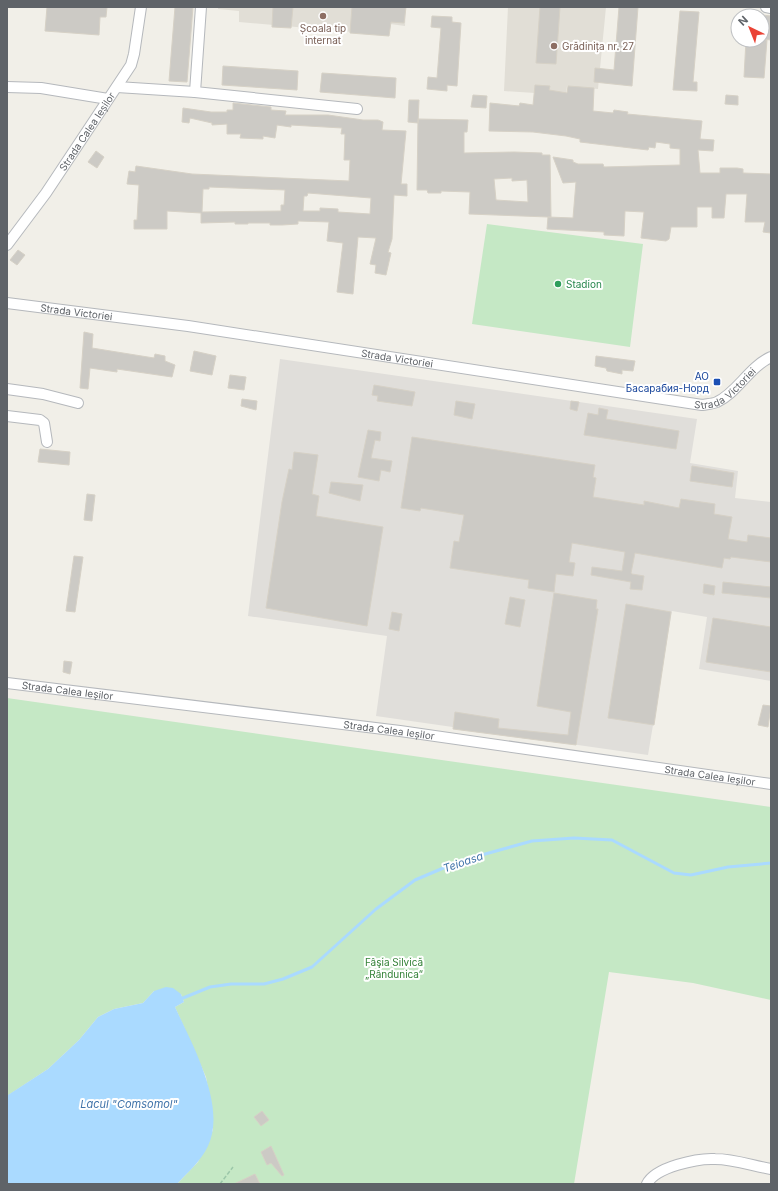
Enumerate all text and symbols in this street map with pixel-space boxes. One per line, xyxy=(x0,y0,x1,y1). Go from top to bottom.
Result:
north arrow xyxy=(730,8,770,48)
marker: Școala tip internat xyxy=(318,11,328,21)
text: N xyxy=(735,13,751,29)
place label: Școala tip internat xyxy=(300,22,346,46)
place label: Grădinița nr. 27 xyxy=(562,40,634,53)
marker: Grădinița nr. 27 xyxy=(549,41,559,51)
street label: Strada Calea Ieșilor xyxy=(57,90,117,173)
place label: Stadion xyxy=(566,278,602,290)
marker: Stadion xyxy=(553,279,563,289)
street label: Strada Victoriei xyxy=(40,301,113,322)
street label: Strada Victoriei xyxy=(360,347,434,370)
street label: Strada Victoriei xyxy=(693,365,758,411)
place label: АО Басарабия-Норд xyxy=(626,370,709,394)
marker: АО Басарабия-Норд xyxy=(712,377,722,387)
street label: Strada Calea Ieșilor xyxy=(21,679,114,702)
street label: Strada Calea Ieșilor xyxy=(343,718,436,742)
street label: Strada Calea Ieșilor xyxy=(664,763,756,788)
water label: Teioasa xyxy=(441,849,485,875)
park label: Fâşia Silvică „Rândunica“ xyxy=(365,956,423,980)
water label: Lacul "Comsomol" xyxy=(80,1097,178,1111)

